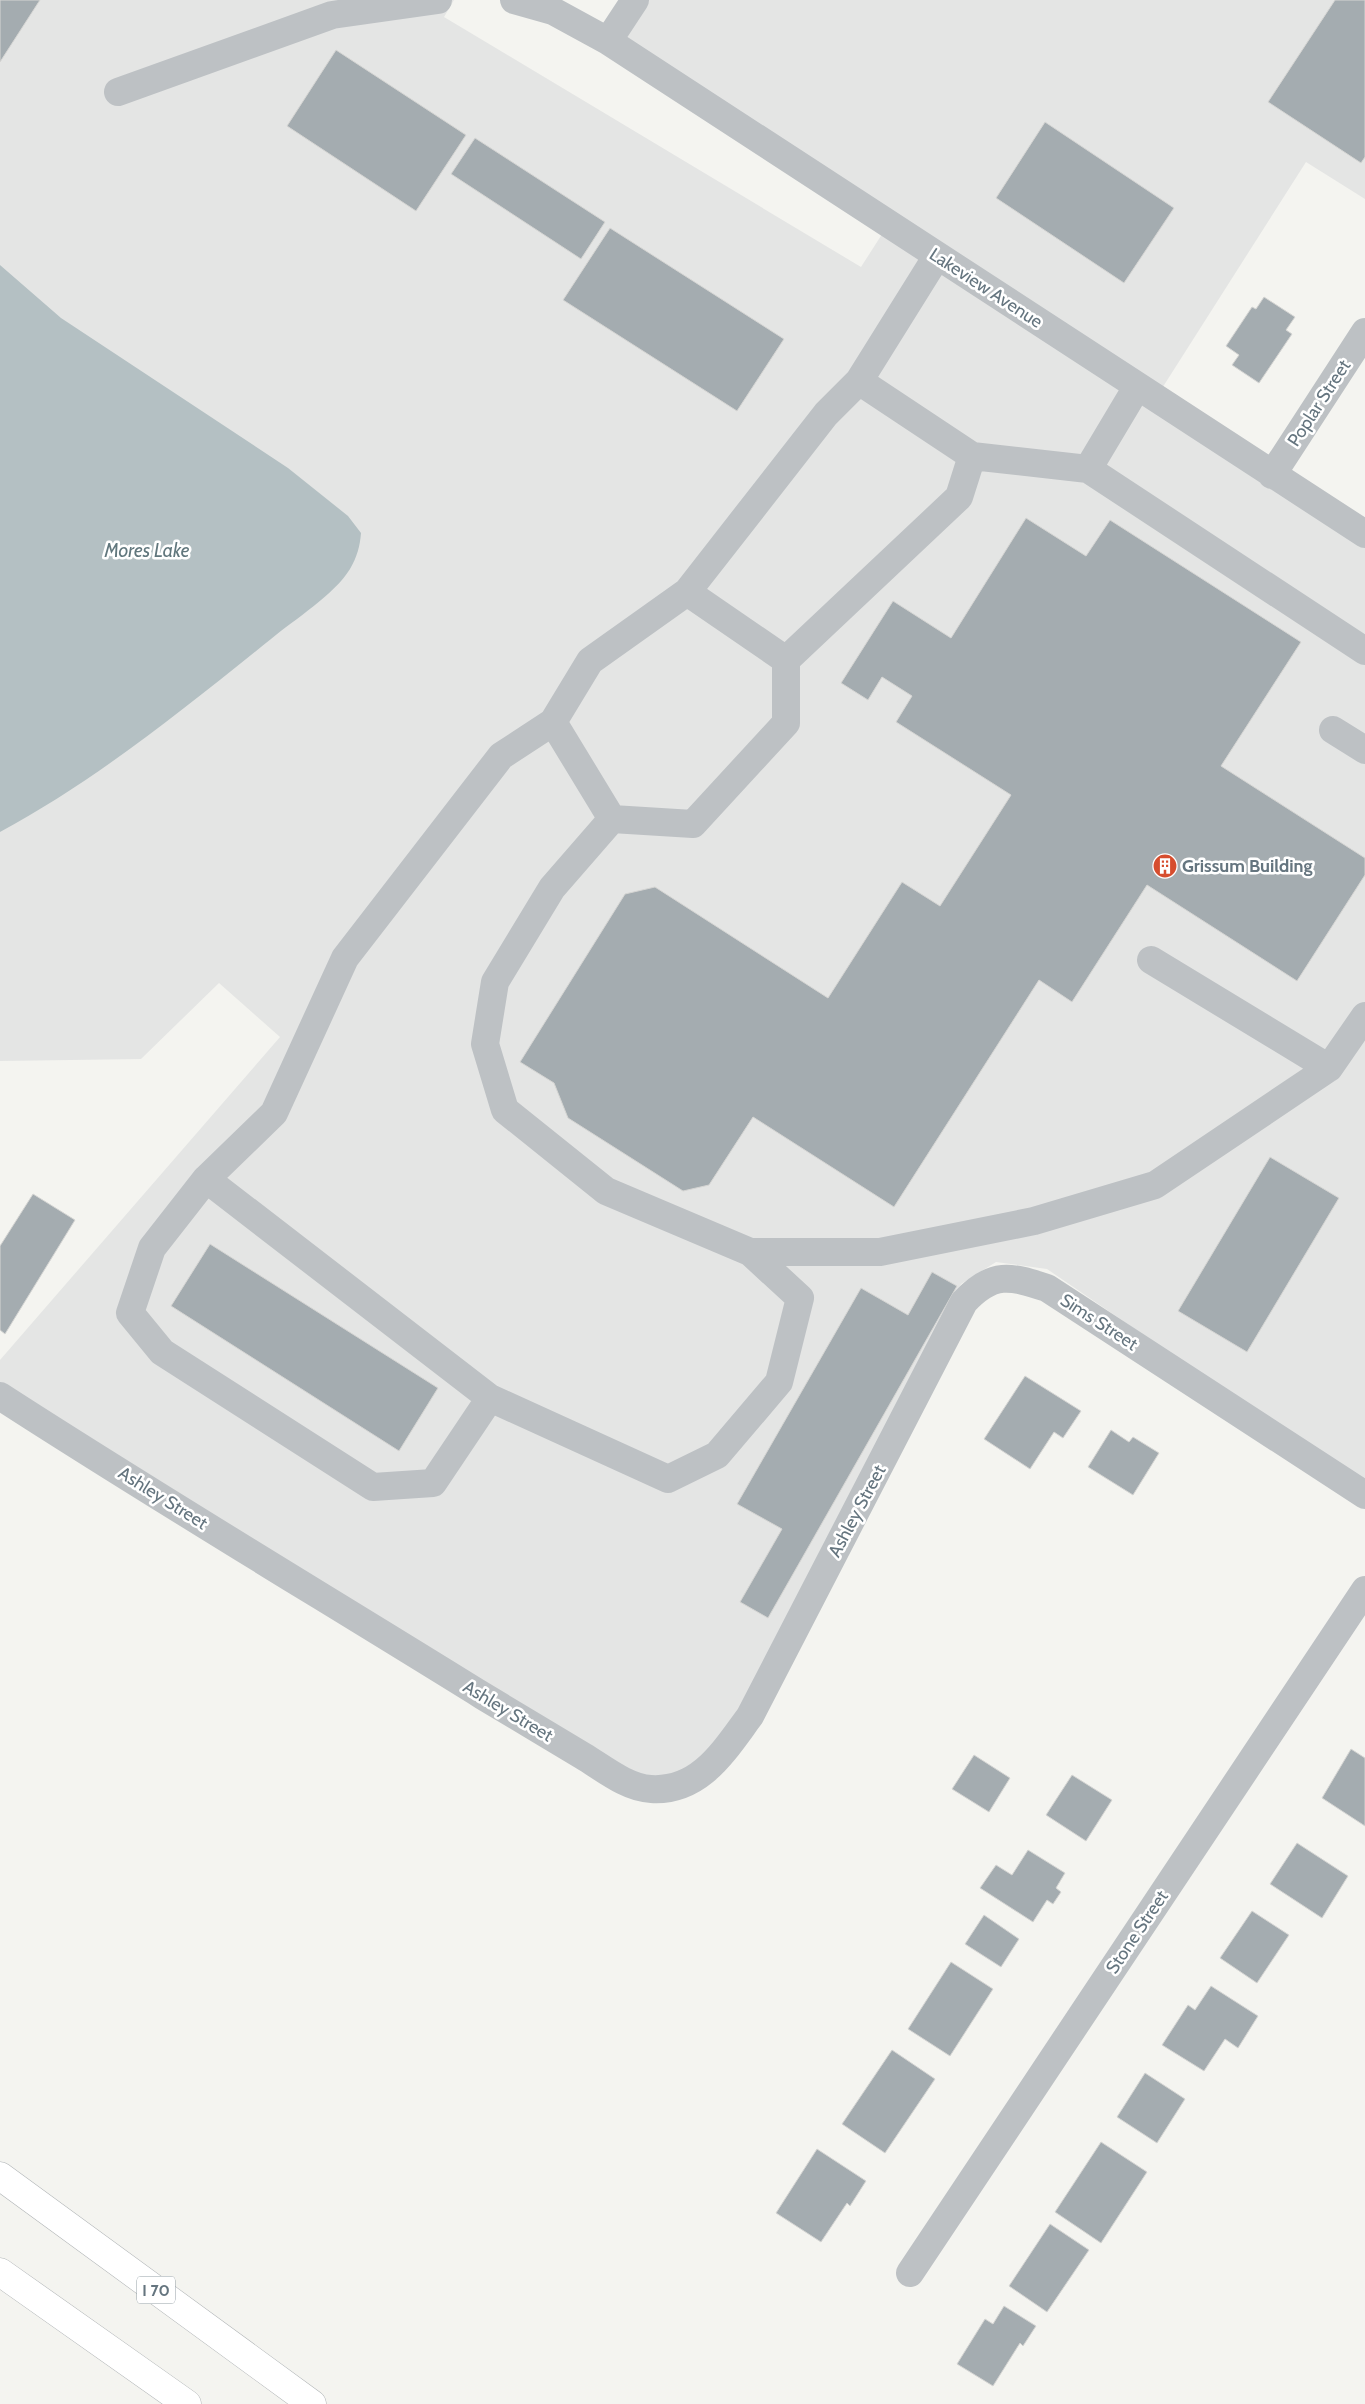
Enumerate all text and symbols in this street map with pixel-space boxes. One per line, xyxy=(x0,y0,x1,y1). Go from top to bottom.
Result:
street label: Lakeview Avenue xyxy=(925,243,1047,333)
street label: Poplar Street xyxy=(1283,356,1355,450)
water label: Mores Lake xyxy=(103,539,190,562)
building icon: Grissum Building xyxy=(1152,853,1178,879)
place label: Grissum Building xyxy=(1182,855,1313,877)
street label: Sims Street xyxy=(1056,1289,1142,1355)
street label: Ashley Street xyxy=(824,1461,890,1561)
street label: Ashley Street xyxy=(114,1462,212,1534)
street label: Ashley Street xyxy=(459,1676,557,1746)
street label: Stone Street xyxy=(1101,1886,1173,1978)
road number: I 70 xyxy=(137,2276,175,2304)

